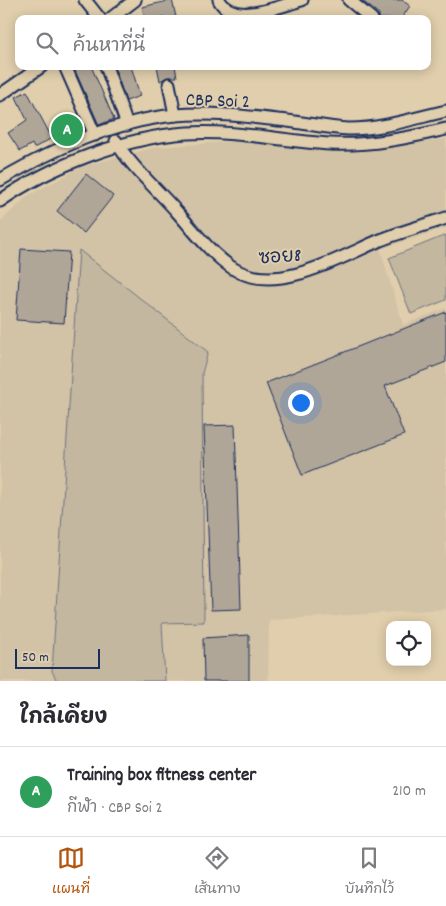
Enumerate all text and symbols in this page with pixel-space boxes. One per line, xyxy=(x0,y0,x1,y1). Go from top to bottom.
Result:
search box xyxy=(15,15,431,70)
icon: search xyxy=(33,29,61,57)
text: ค้นหาที่นี่ xyxy=(73,34,145,61)
street label: CBP Soi 2 xyxy=(185,88,251,117)
pin: A xyxy=(51,111,83,149)
street label: ซอย8 xyxy=(258,244,303,273)
your location xyxy=(288,390,314,416)
map controls xyxy=(386,621,431,666)
button: locate xyxy=(386,621,431,666)
scale bar xyxy=(15,646,100,669)
text: 50 m xyxy=(22,648,49,668)
text: ใกล้เคียง xyxy=(20,704,107,734)
text: Training box fitness center xyxy=(67,763,256,790)
text: A xyxy=(32,780,40,803)
text: 210 m xyxy=(392,780,426,803)
text: กีฬา · CBP Soi 2 xyxy=(67,797,162,820)
tab: แผนที่ xyxy=(52,844,90,900)
tab: เส้นทาง xyxy=(194,844,240,900)
tab: บันทึกไว้ xyxy=(345,844,394,900)

